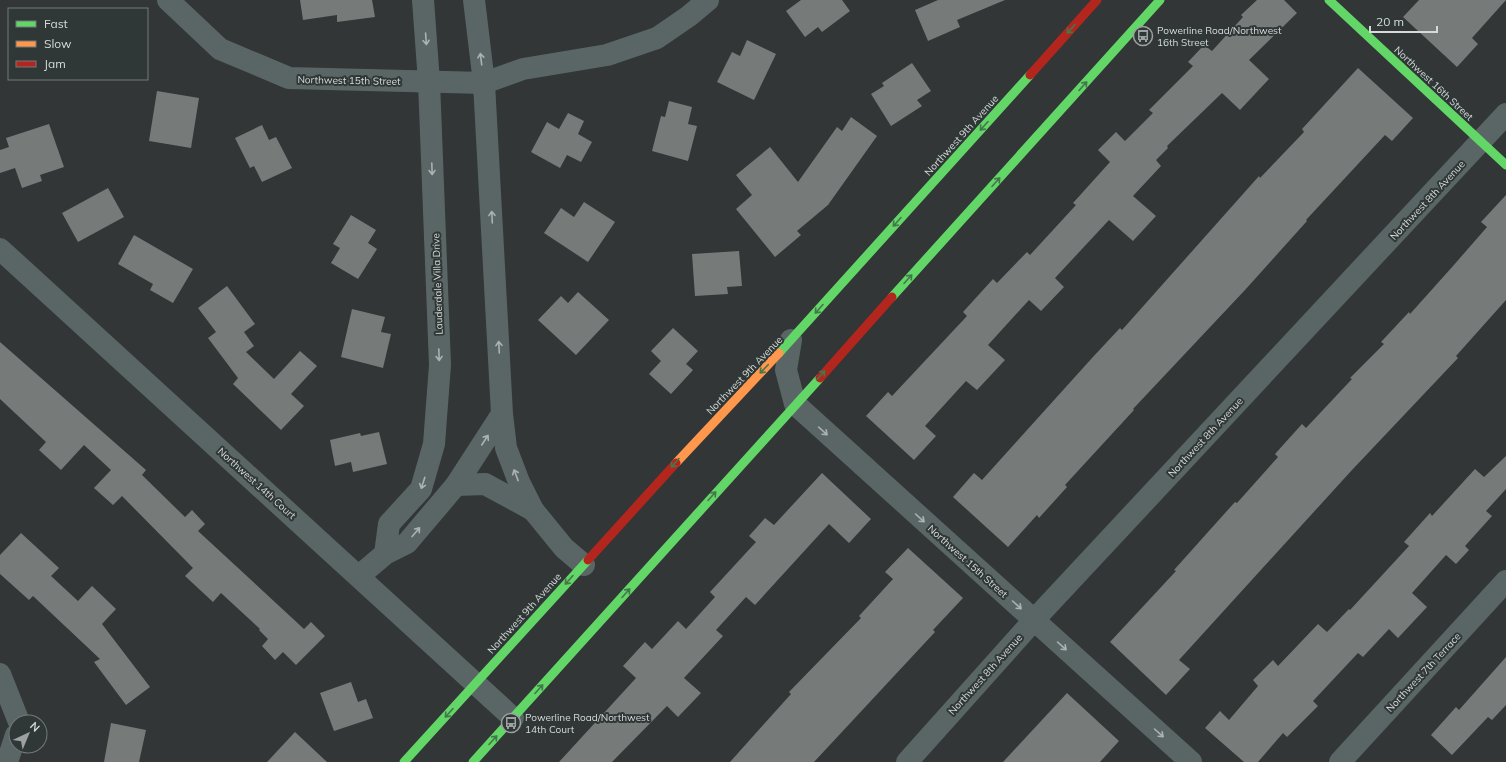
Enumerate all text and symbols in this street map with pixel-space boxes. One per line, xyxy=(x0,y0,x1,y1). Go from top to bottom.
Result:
legend xyxy=(8,8,148,80)
scale bar xyxy=(1370,8,1437,34)
text: 20 m xyxy=(1376,14,1404,29)
text: Fast xyxy=(44,16,68,31)
one-way arrow xyxy=(1066,24,1075,34)
place label: Powerline Road/Northwest 16th Street xyxy=(1157,24,1282,49)
bus stop icon: Powerline Road/Northwest 16th Street xyxy=(1132,25,1154,47)
one-way arrow xyxy=(423,32,430,45)
text: Slow xyxy=(44,36,72,51)
street label: Northwest 16th Street xyxy=(1392,43,1476,124)
one-way arrow xyxy=(477,53,485,66)
text: Jam xyxy=(44,56,66,71)
street label: Northwest 15th Street xyxy=(297,73,401,88)
one-way arrow xyxy=(1078,81,1087,91)
street label: Northwest 9th Avenue xyxy=(922,92,1001,178)
one-way arrow xyxy=(979,121,989,131)
street label: Northwest 8th Avenue xyxy=(1387,158,1468,243)
one-way arrow xyxy=(429,162,436,175)
one-way arrow xyxy=(991,177,1000,187)
one-way arrow xyxy=(488,211,495,224)
one-way arrow xyxy=(893,217,902,227)
street label: Lauderdale Villa Drive xyxy=(429,233,446,335)
one-way arrow xyxy=(904,273,913,284)
one-way arrow xyxy=(815,304,824,314)
street label: Northwest 9th Avenue xyxy=(703,333,785,417)
one-way arrow xyxy=(495,341,502,354)
one-way arrow xyxy=(436,348,443,361)
one-way arrow xyxy=(760,363,769,374)
one-way arrow xyxy=(816,370,826,380)
street label: Northwest 8th Avenue xyxy=(1165,395,1246,480)
one-way arrow xyxy=(818,426,828,436)
one-way arrow xyxy=(481,435,489,446)
street label: Northwest 14th Court xyxy=(215,445,299,522)
one-way arrow xyxy=(671,458,680,468)
one-way arrow xyxy=(512,469,520,481)
one-way arrow xyxy=(419,476,426,489)
one-way arrow xyxy=(708,491,717,501)
one-way arrow xyxy=(915,513,925,522)
street label: Northwest 15th Street xyxy=(925,522,1011,601)
one-way arrow xyxy=(412,527,421,537)
street label: Northwest 9th Avenue xyxy=(485,570,564,656)
one-way arrow xyxy=(565,575,574,585)
one-way arrow xyxy=(621,587,630,598)
one-way arrow xyxy=(1011,600,1022,609)
street label: Northwest 7th Terrace xyxy=(1383,630,1463,715)
street label: Northwest 8th Avenue xyxy=(946,631,1025,717)
one-way arrow xyxy=(1057,641,1067,650)
one-way arrow xyxy=(534,685,543,695)
one-way arrow xyxy=(444,708,453,718)
place label: Powerline Road/Northwest 14th Court xyxy=(525,711,650,736)
bus stop icon: Powerline Road/Northwest 14th Court xyxy=(500,712,522,734)
north arrow xyxy=(8,714,48,754)
text: N xyxy=(27,719,43,735)
one-way arrow xyxy=(1154,729,1164,738)
one-way arrow xyxy=(488,735,498,745)

